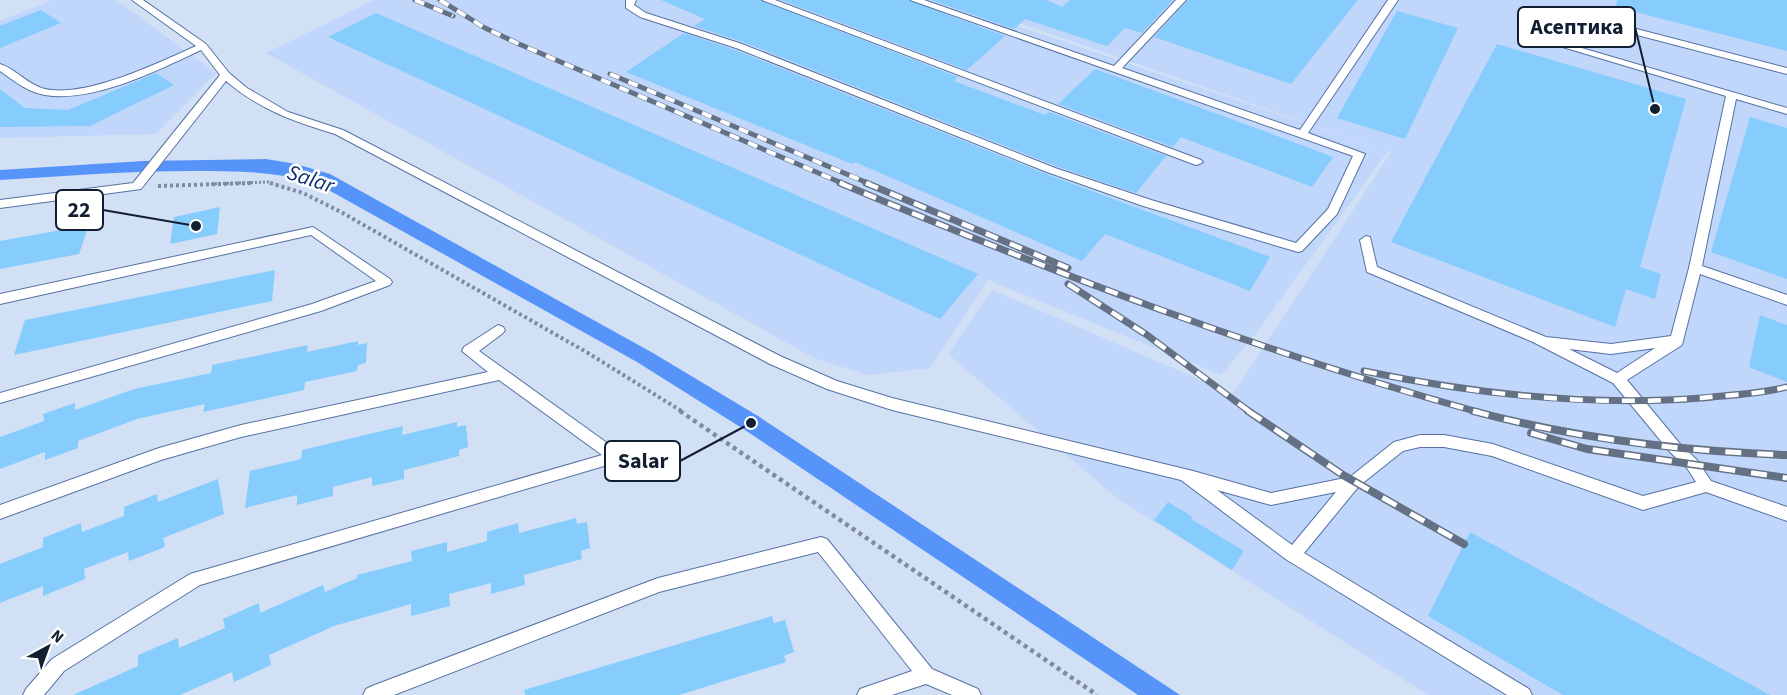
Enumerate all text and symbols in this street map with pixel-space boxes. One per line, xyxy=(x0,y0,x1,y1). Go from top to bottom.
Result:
callout: Асептика xyxy=(1518,7,1635,47)
text: Асептика xyxy=(1529,11,1624,43)
water label: Salar xyxy=(283,156,340,202)
callout: 22 xyxy=(56,190,103,230)
text: 22 xyxy=(67,194,91,226)
callout: Salar xyxy=(605,441,680,481)
text: Salar xyxy=(618,445,668,477)
north arrow xyxy=(18,617,78,677)
text: N xyxy=(46,625,68,648)

